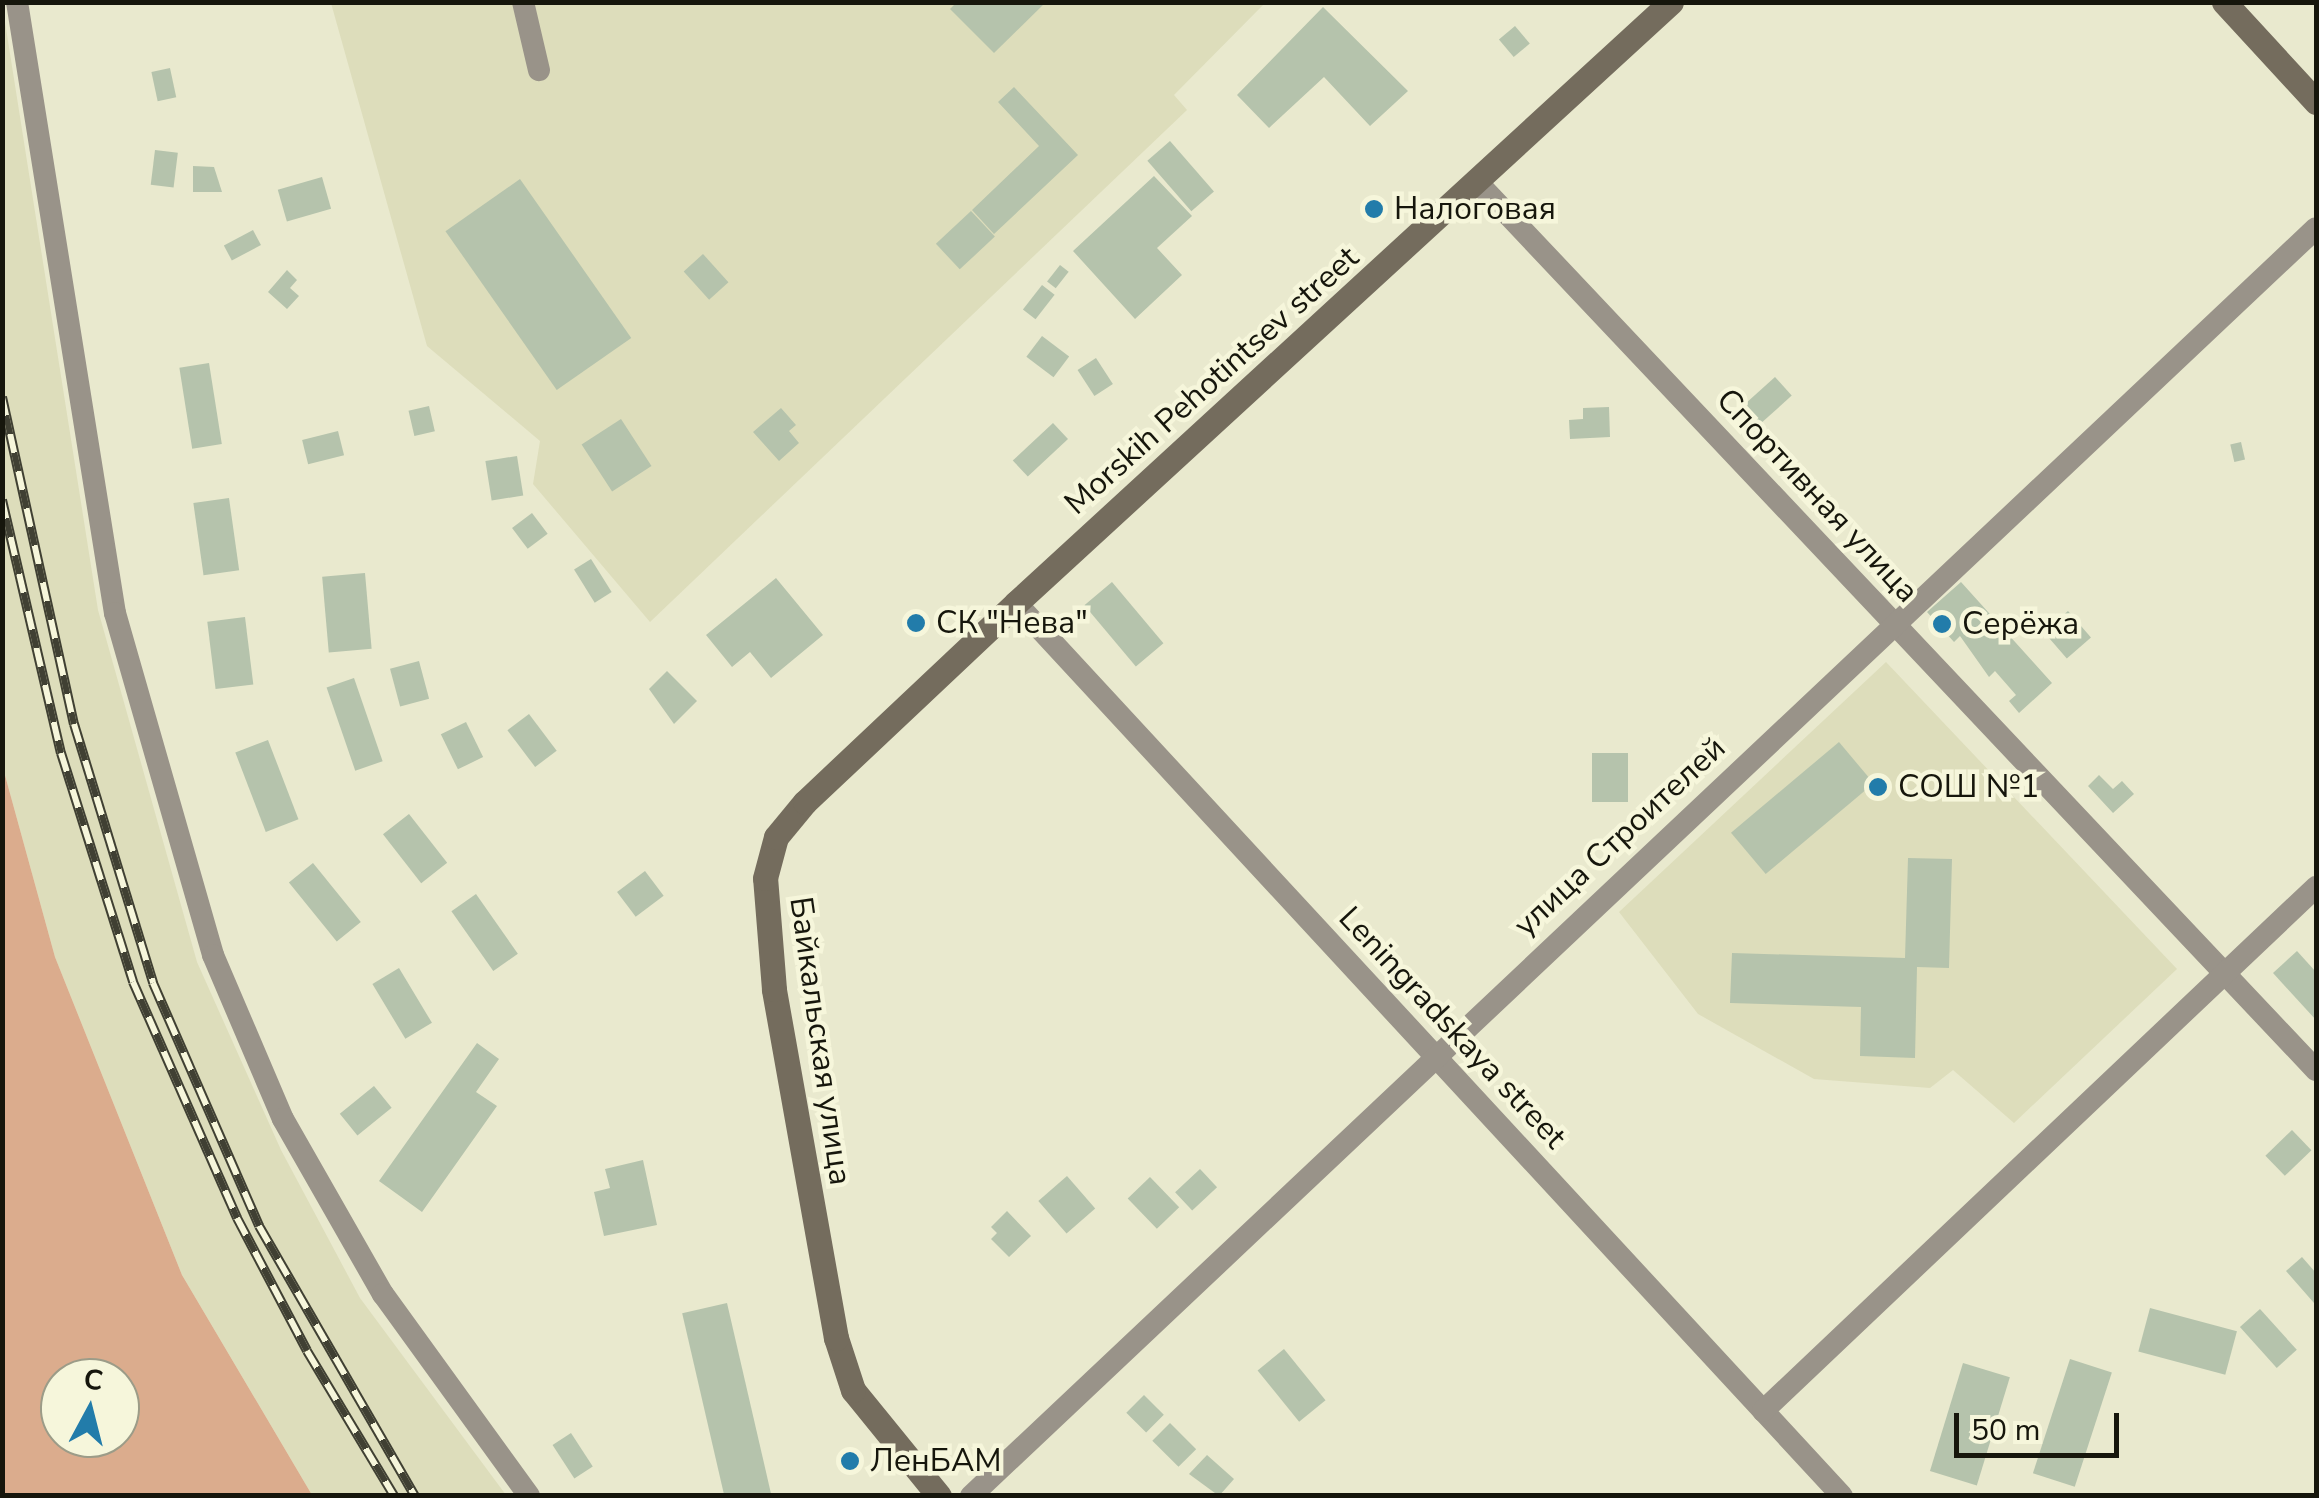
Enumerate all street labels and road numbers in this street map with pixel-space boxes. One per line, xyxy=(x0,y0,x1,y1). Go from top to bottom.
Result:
street label: Morskih Pehotintsev street xyxy=(1057,239,1367,523)
street label: Спортивная улица xyxy=(1708,381,1926,611)
street label: улица Строителей xyxy=(1506,729,1734,945)
street label: Байкальская улица xyxy=(781,894,859,1188)
street label: Leningradskaya street xyxy=(1330,899,1574,1157)

